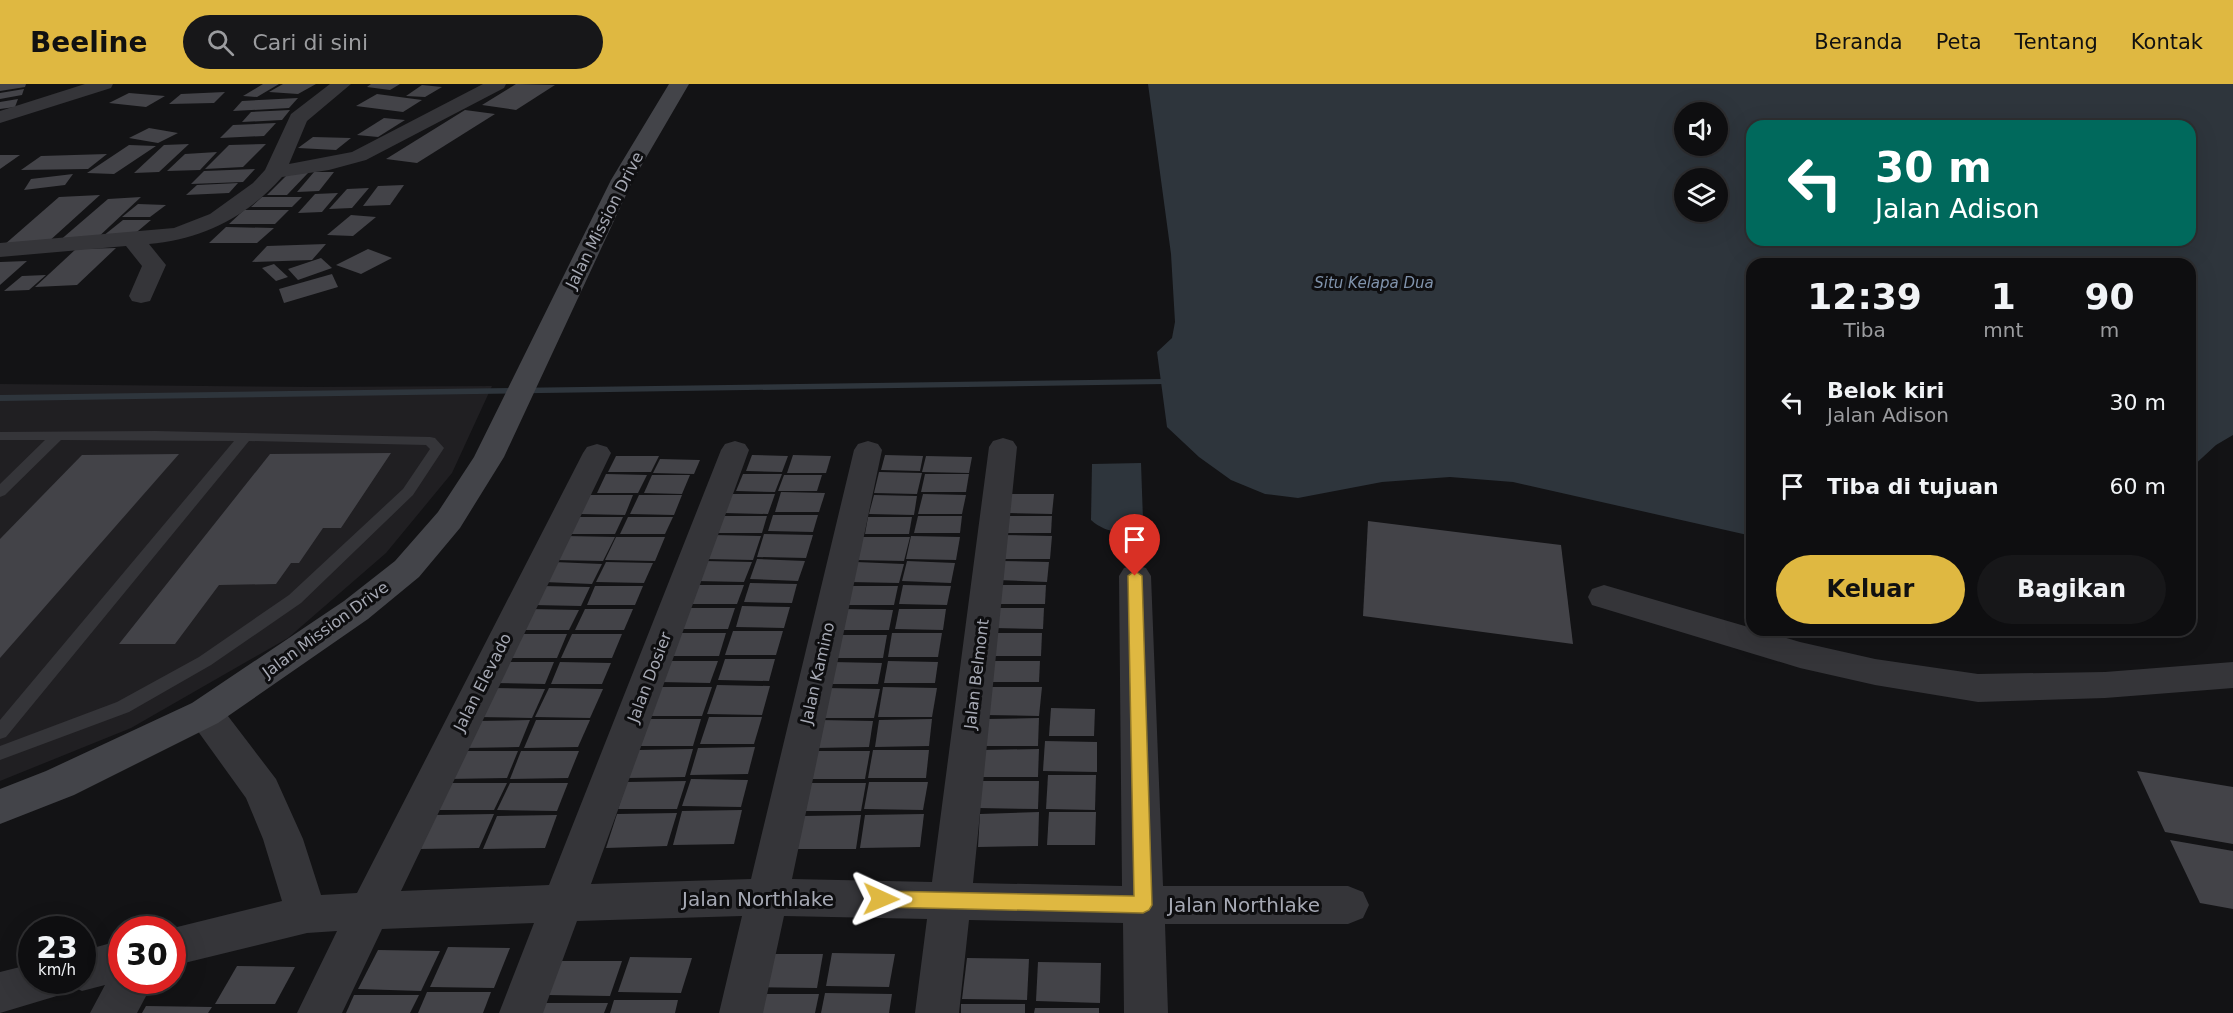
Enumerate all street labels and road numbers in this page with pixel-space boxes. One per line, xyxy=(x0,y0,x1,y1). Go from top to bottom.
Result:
street label: Jalan Mission Drive xyxy=(561,149,647,293)
street label: Jalan Mission Drive xyxy=(258,577,392,682)
street label: Jalan Belmont xyxy=(960,618,993,731)
street label: Jalan Kamino xyxy=(796,620,838,727)
street label: Jalan Dosier xyxy=(623,629,676,726)
street label: Jalan Elevado xyxy=(449,630,515,735)
street label: Jalan Northlake xyxy=(680,887,834,911)
street label: Jalan Northlake xyxy=(1166,893,1320,917)

